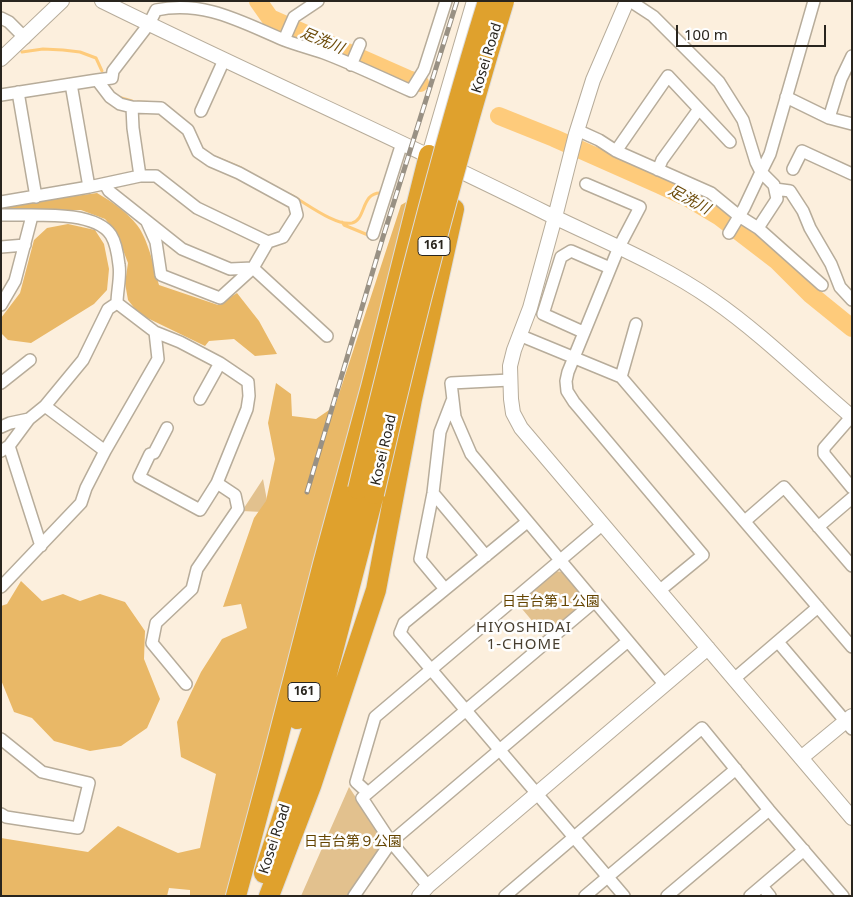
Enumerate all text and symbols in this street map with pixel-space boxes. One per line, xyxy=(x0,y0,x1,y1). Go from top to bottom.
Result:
scale bar xyxy=(678,15,828,47)
street label: Kosei Road xyxy=(468,21,506,95)
water label: 足洗川 xyxy=(298,24,346,58)
text: 100 m xyxy=(684,24,728,44)
water label: 足洗川 xyxy=(665,181,713,219)
road number: 161 xyxy=(418,237,450,256)
street label: Kosei Road xyxy=(368,413,400,487)
park label: 日吉台第１公園 xyxy=(502,594,600,610)
district label: HIYOSHIDAI 1-CHOME xyxy=(475,619,573,654)
road number: 161 xyxy=(288,682,320,702)
street label: Kosei Road xyxy=(256,802,294,876)
park label: 日吉台第９公園 xyxy=(304,834,402,850)

